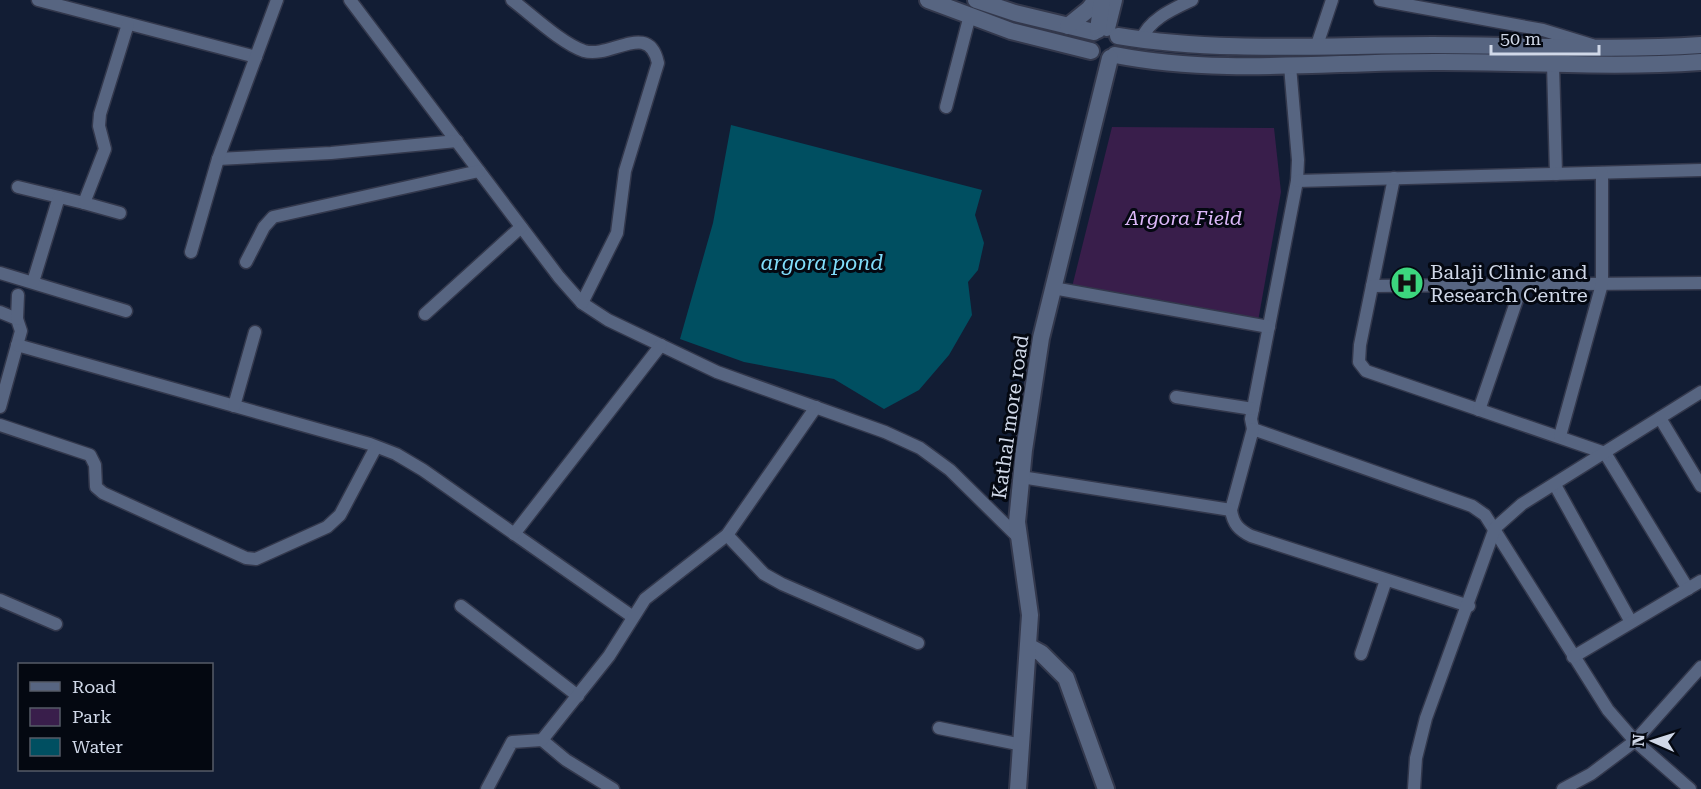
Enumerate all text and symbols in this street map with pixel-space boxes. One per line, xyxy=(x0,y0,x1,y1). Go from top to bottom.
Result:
scale bar xyxy=(1491,18,1599,56)
text: 50 m xyxy=(1500,28,1541,49)
park label: Argora Field xyxy=(1125,206,1242,230)
water label: argora pond xyxy=(761,251,883,275)
place label: Balaji Clinic and Research Centre xyxy=(1430,260,1588,307)
hospital icon: Balaji Clinic and Research Centre xyxy=(1389,265,1425,301)
street label: Kathal more road xyxy=(987,333,1033,501)
legend xyxy=(18,663,213,771)
text: Road xyxy=(72,676,117,697)
text: Park xyxy=(72,706,112,727)
north arrow xyxy=(1623,711,1683,771)
text: N xyxy=(1629,734,1648,747)
text: Water xyxy=(72,736,123,757)

